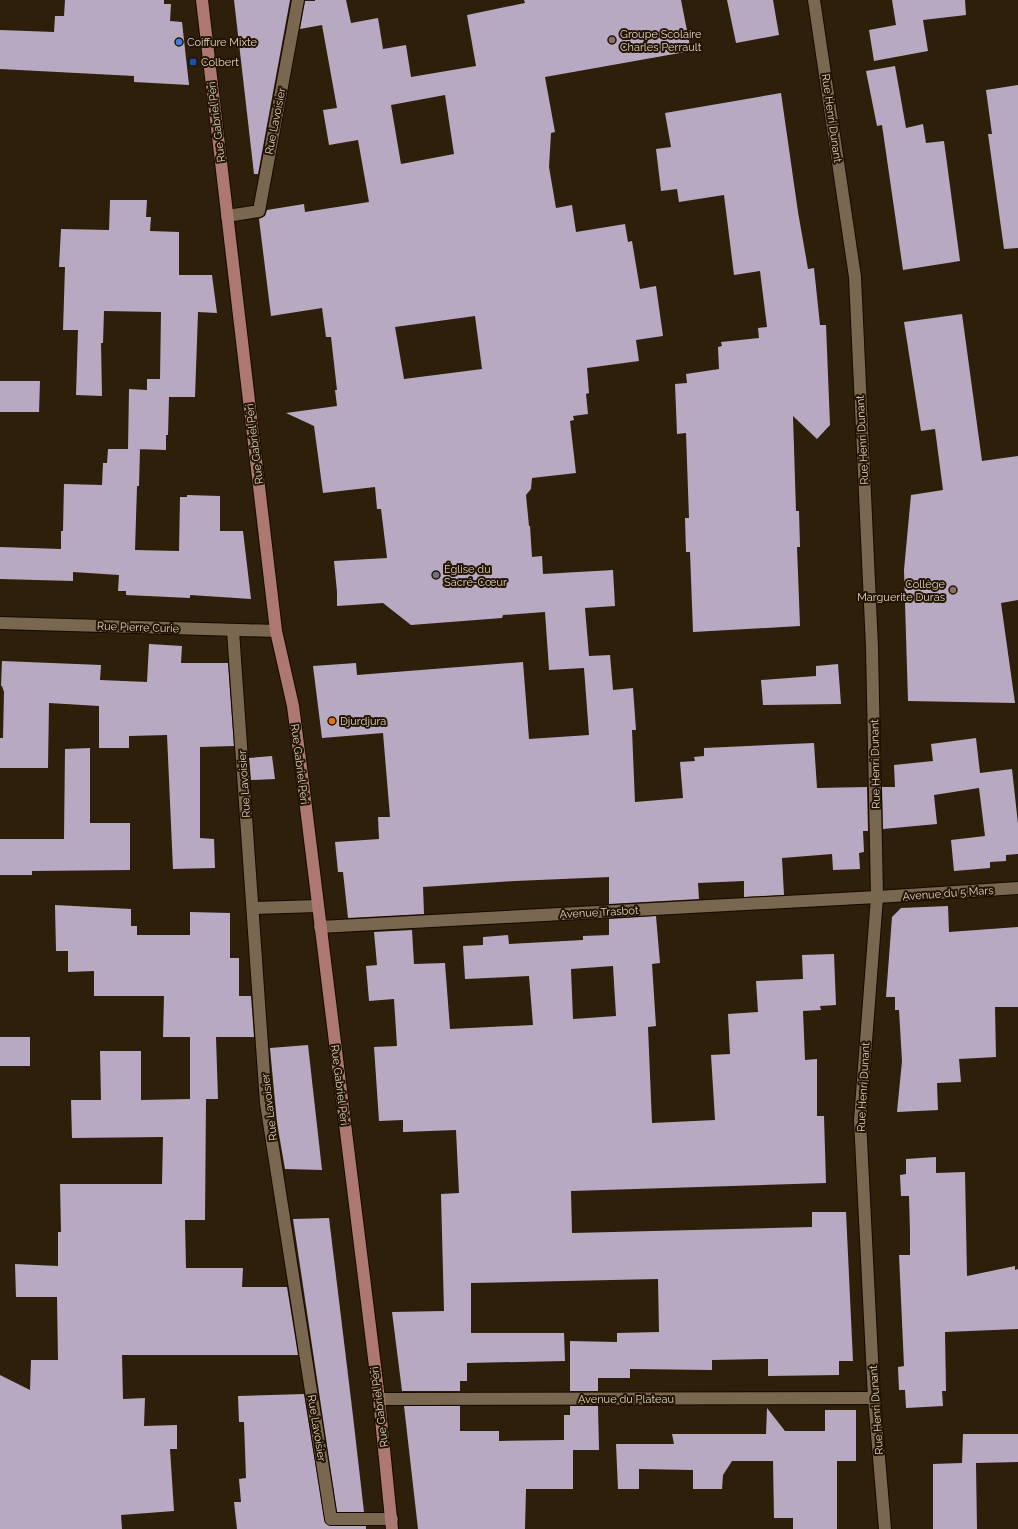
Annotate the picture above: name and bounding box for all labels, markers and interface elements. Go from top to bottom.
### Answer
place label: Groupe Scolaire Charles Perrault [620,28,702,54]
marker: Groupe Scolaire Charles Perrault [607,35,617,45]
place label: Coiffure Mixte [187,36,258,49]
marker: Coiffure Mixte [174,37,184,47]
place label: Colbert [201,56,239,69]
marker: Colbert [188,57,198,67]
street label: Rue Henri Dunant [819,73,844,164]
street label: Rue Gabriel Péri [205,81,228,163]
street label: Rue Lavoisier [263,86,288,156]
street label: Rue Henri Dunant [854,395,871,485]
street label: Rue Gabriel Péri [243,403,266,485]
place label: Église du Sacré-Cœur [444,562,507,589]
marker: Église du Sacré-Cœur [431,570,441,580]
place label: Collège Marguerite Duras [857,578,946,604]
marker: Collège Marguerite Duras [948,585,958,595]
street label: Rue Pierre Curie [97,620,180,635]
place label: Djurdjura [340,715,386,728]
marker: Djurdjura [327,716,337,726]
street label: Rue Henri Dunant [868,719,883,809]
street label: Rue Gabriel Péri [288,723,311,805]
street label: Rue Lavoisier [236,750,253,818]
street label: Avenue du 5 Mars [902,884,994,903]
street label: Avenue Trasbot [559,904,639,921]
street label: Rue Henri Dunant [855,1042,872,1132]
street label: Rue Gabriel Péri [328,1044,351,1126]
street label: Rue Lavoisier [259,1072,280,1141]
street label: Rue Henri Dunant [867,1364,886,1455]
street label: Rue Gabriel Péri [368,1366,391,1448]
street label: Avenue du Plateau [578,1393,674,1406]
street label: Rue Lavoisier [305,1394,328,1463]

